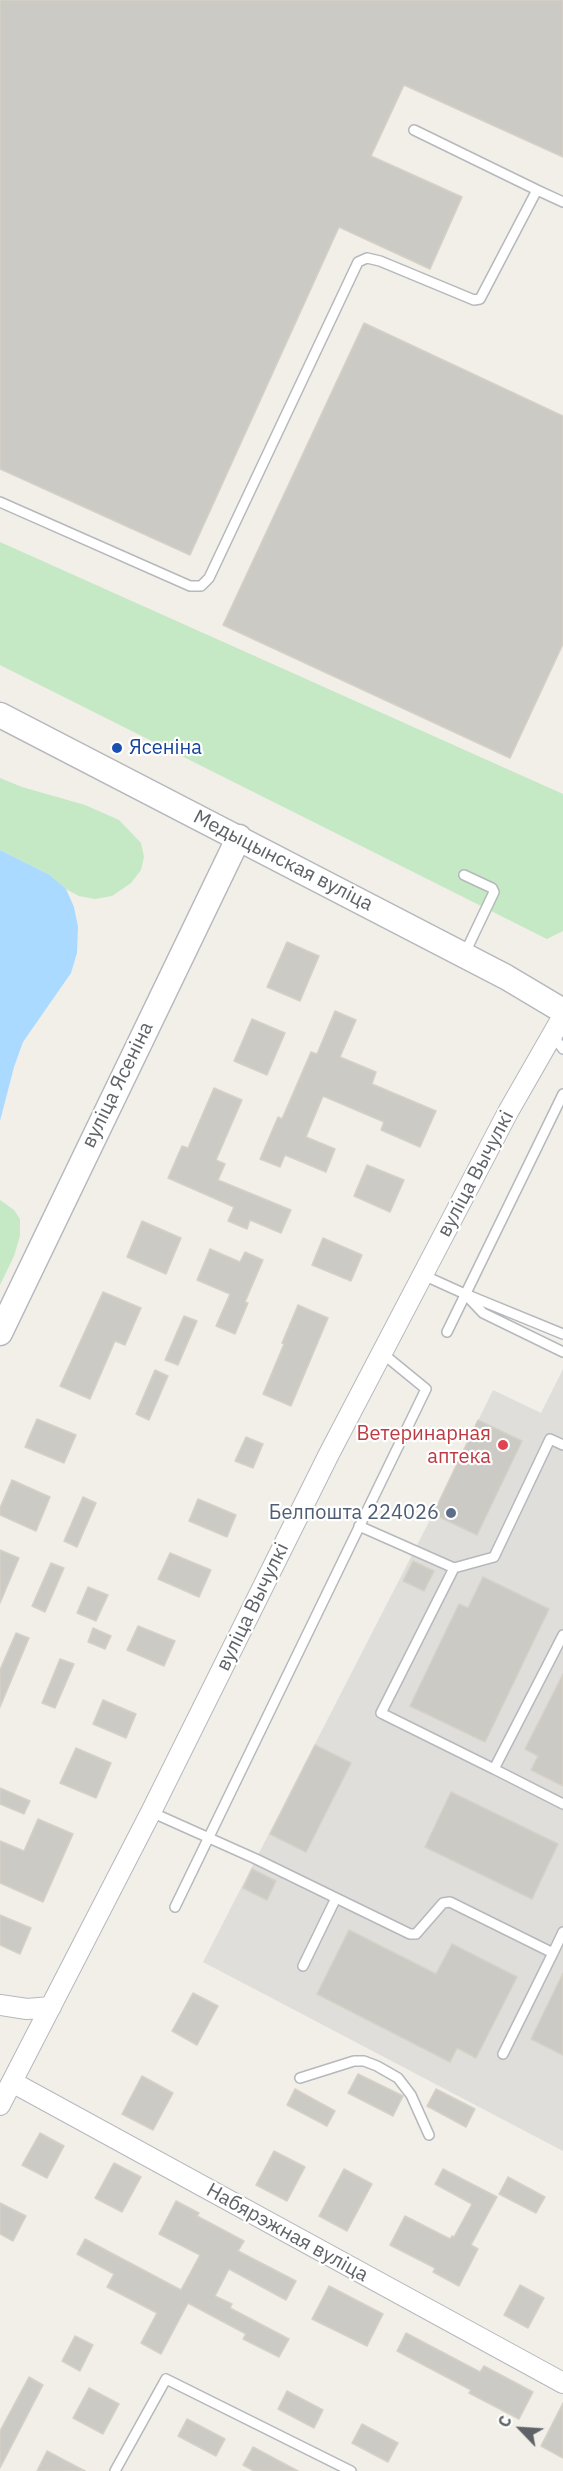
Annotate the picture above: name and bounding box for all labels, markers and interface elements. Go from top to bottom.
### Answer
place label: Ясеніна [129,736,202,760]
marker: Ясеніна [110,741,124,755]
street label: Медыцынская вуліца [189,805,377,917]
street label: вуліца Ясеніна [77,1018,159,1152]
street label: вуліца Вычулкі [433,1107,519,1241]
place label: Ветеринарная аптека [357,1422,491,1469]
marker: Ветеринарная аптека [496,1438,510,1452]
place label: Белпошта 224026 [269,1501,439,1525]
marker: Белпошта 224026 [444,1506,458,1520]
street label: вуліца Вычулкі [212,1539,294,1675]
street label: Набярэжная вуліца [202,2179,372,2287]
north arrow [491,2399,551,2459]
text: С [493,2412,516,2430]

